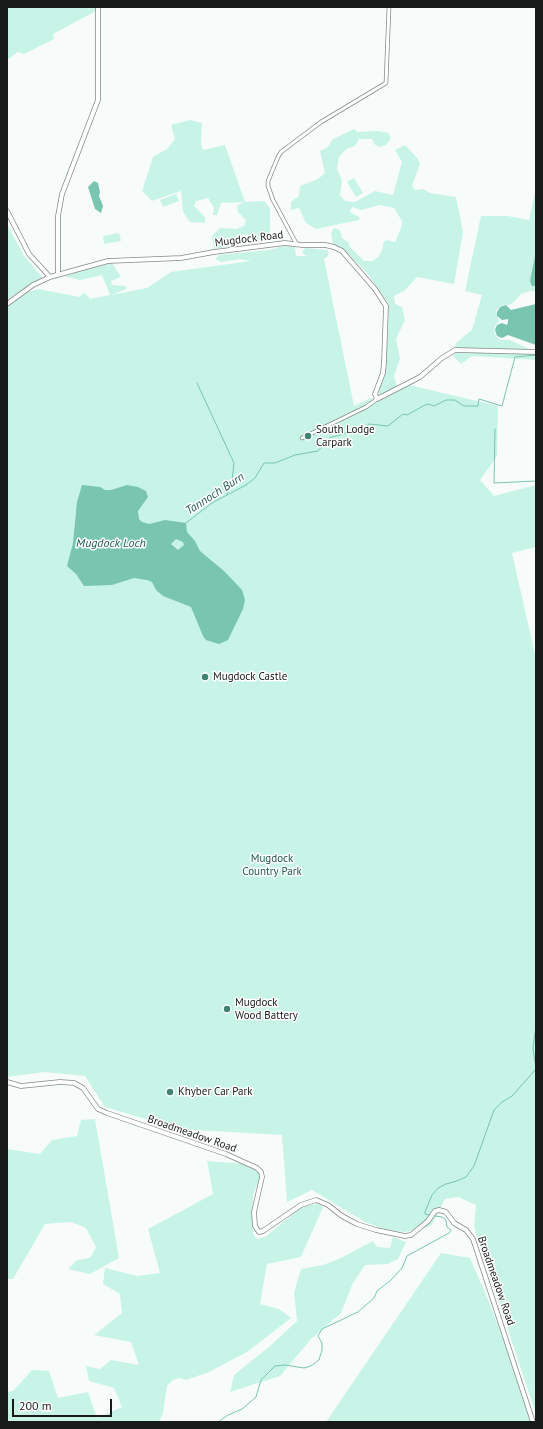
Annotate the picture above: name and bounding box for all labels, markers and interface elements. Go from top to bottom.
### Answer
street label: Mugdock Road [214,228,284,250]
place label: South Lodge Carpark [316,423,375,449]
marker: South Lodge Carpark [303,431,313,441]
water label: Tannoch Burn [183,470,247,518]
water label: Mugdock Loch [76,537,146,551]
place label: Mugdock Castle [213,670,287,684]
marker: Mugdock Castle [200,672,210,682]
park label: Mugdock Country Park [242,852,302,878]
place label: Mugdock Wood Battery [235,996,298,1022]
marker: Mugdock Wood Battery [222,1004,232,1014]
place label: Khyber Car Park [178,1085,253,1099]
marker: Khyber Car Park [165,1087,175,1097]
street label: Broadmeadow Road [146,1113,238,1155]
street label: Broadmeadow Road [475,1235,517,1327]
scale bar [14,1391,114,1417]
text: 200 m [19,1398,52,1413]

